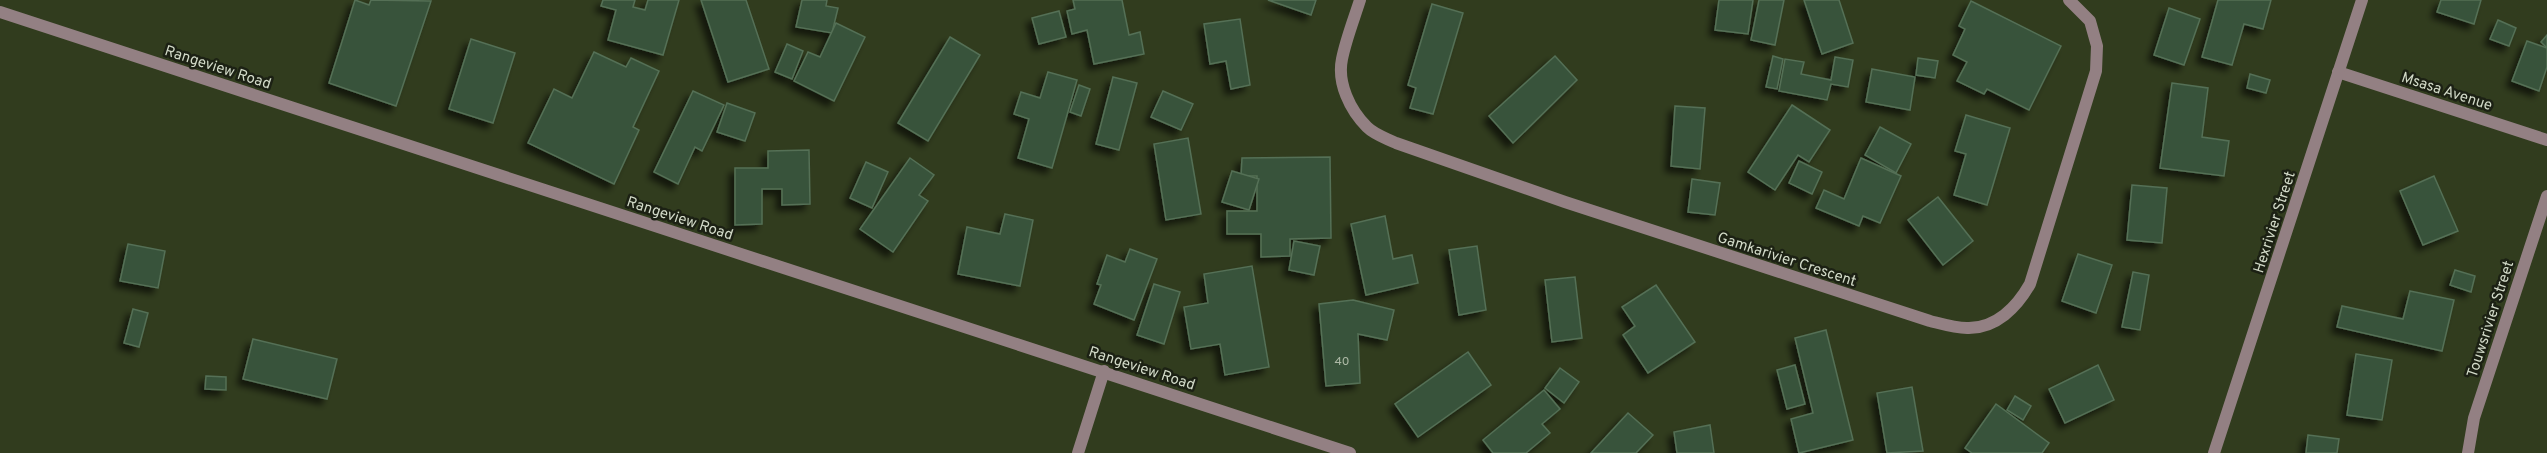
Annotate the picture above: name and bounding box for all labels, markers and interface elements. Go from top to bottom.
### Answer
street label: Rangeview Road [162,42,273,95]
street label: Msasa Avenue [2399,69,2494,116]
street label: Hexrivier Street [2250,169,2301,276]
street label: Rangeview Road [624,193,735,246]
street label: Gamkarivier Crescent [1715,229,1858,292]
street label: Touwsrivier Street [2464,259,2519,380]
street label: Rangeview Road [1086,343,1197,396]
house number: 40 [1334,354,1350,370]

